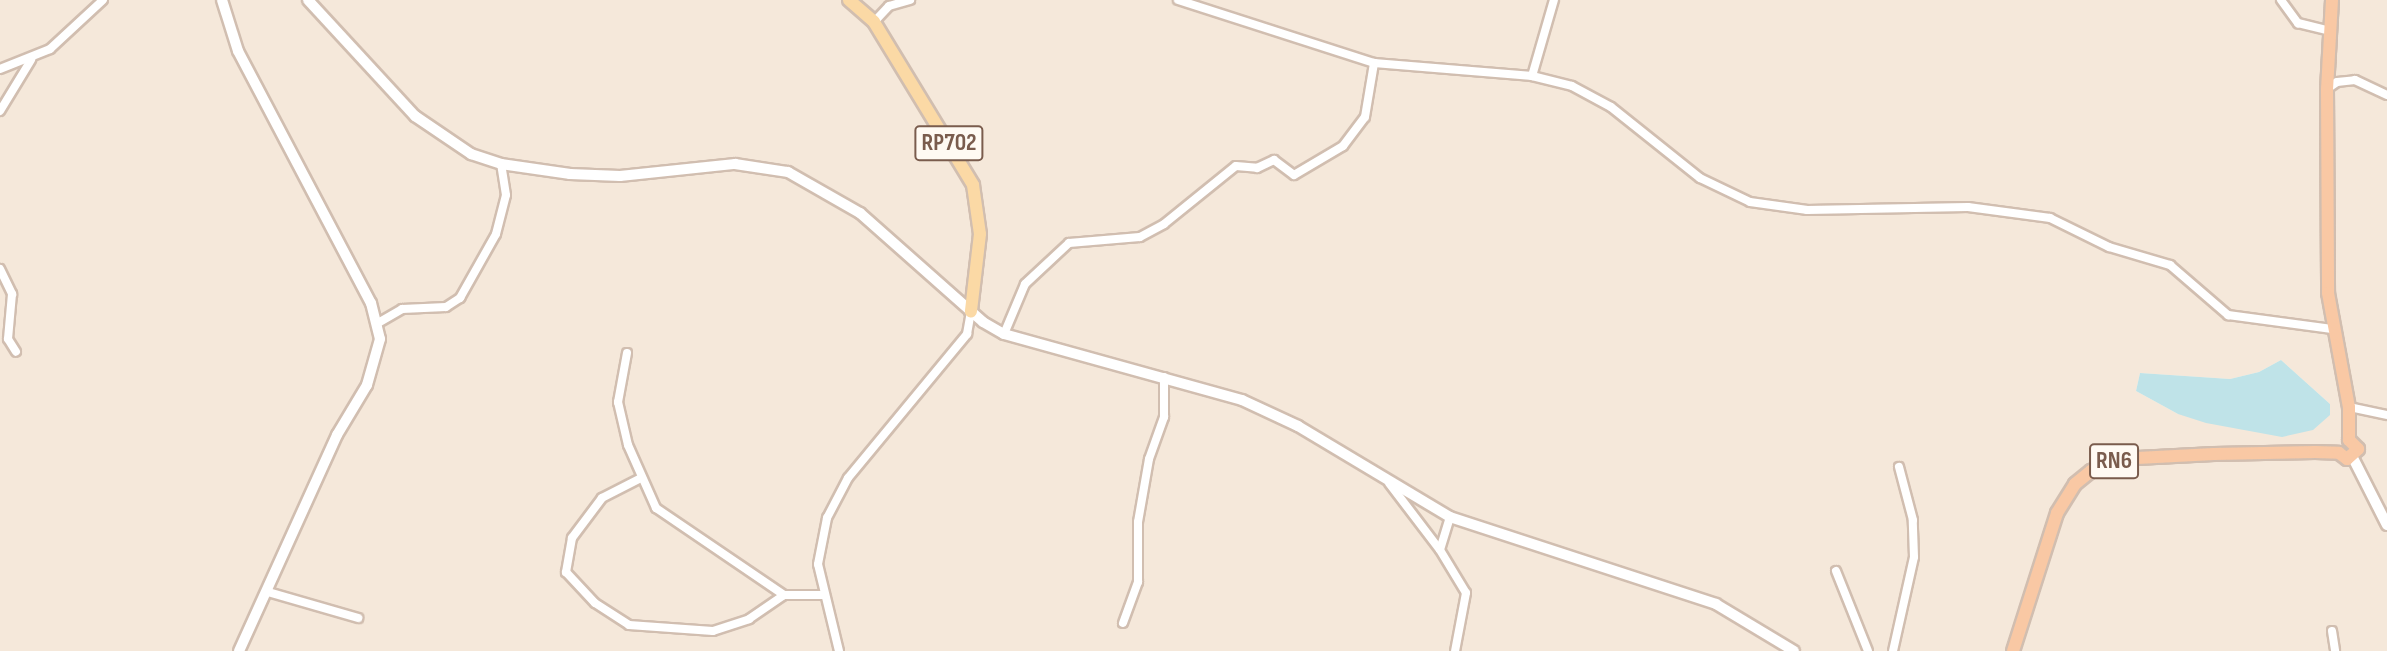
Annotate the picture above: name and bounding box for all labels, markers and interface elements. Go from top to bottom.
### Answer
road number: RP702 [914,122,984,163]
road number: RN6 [2088,440,2140,482]

